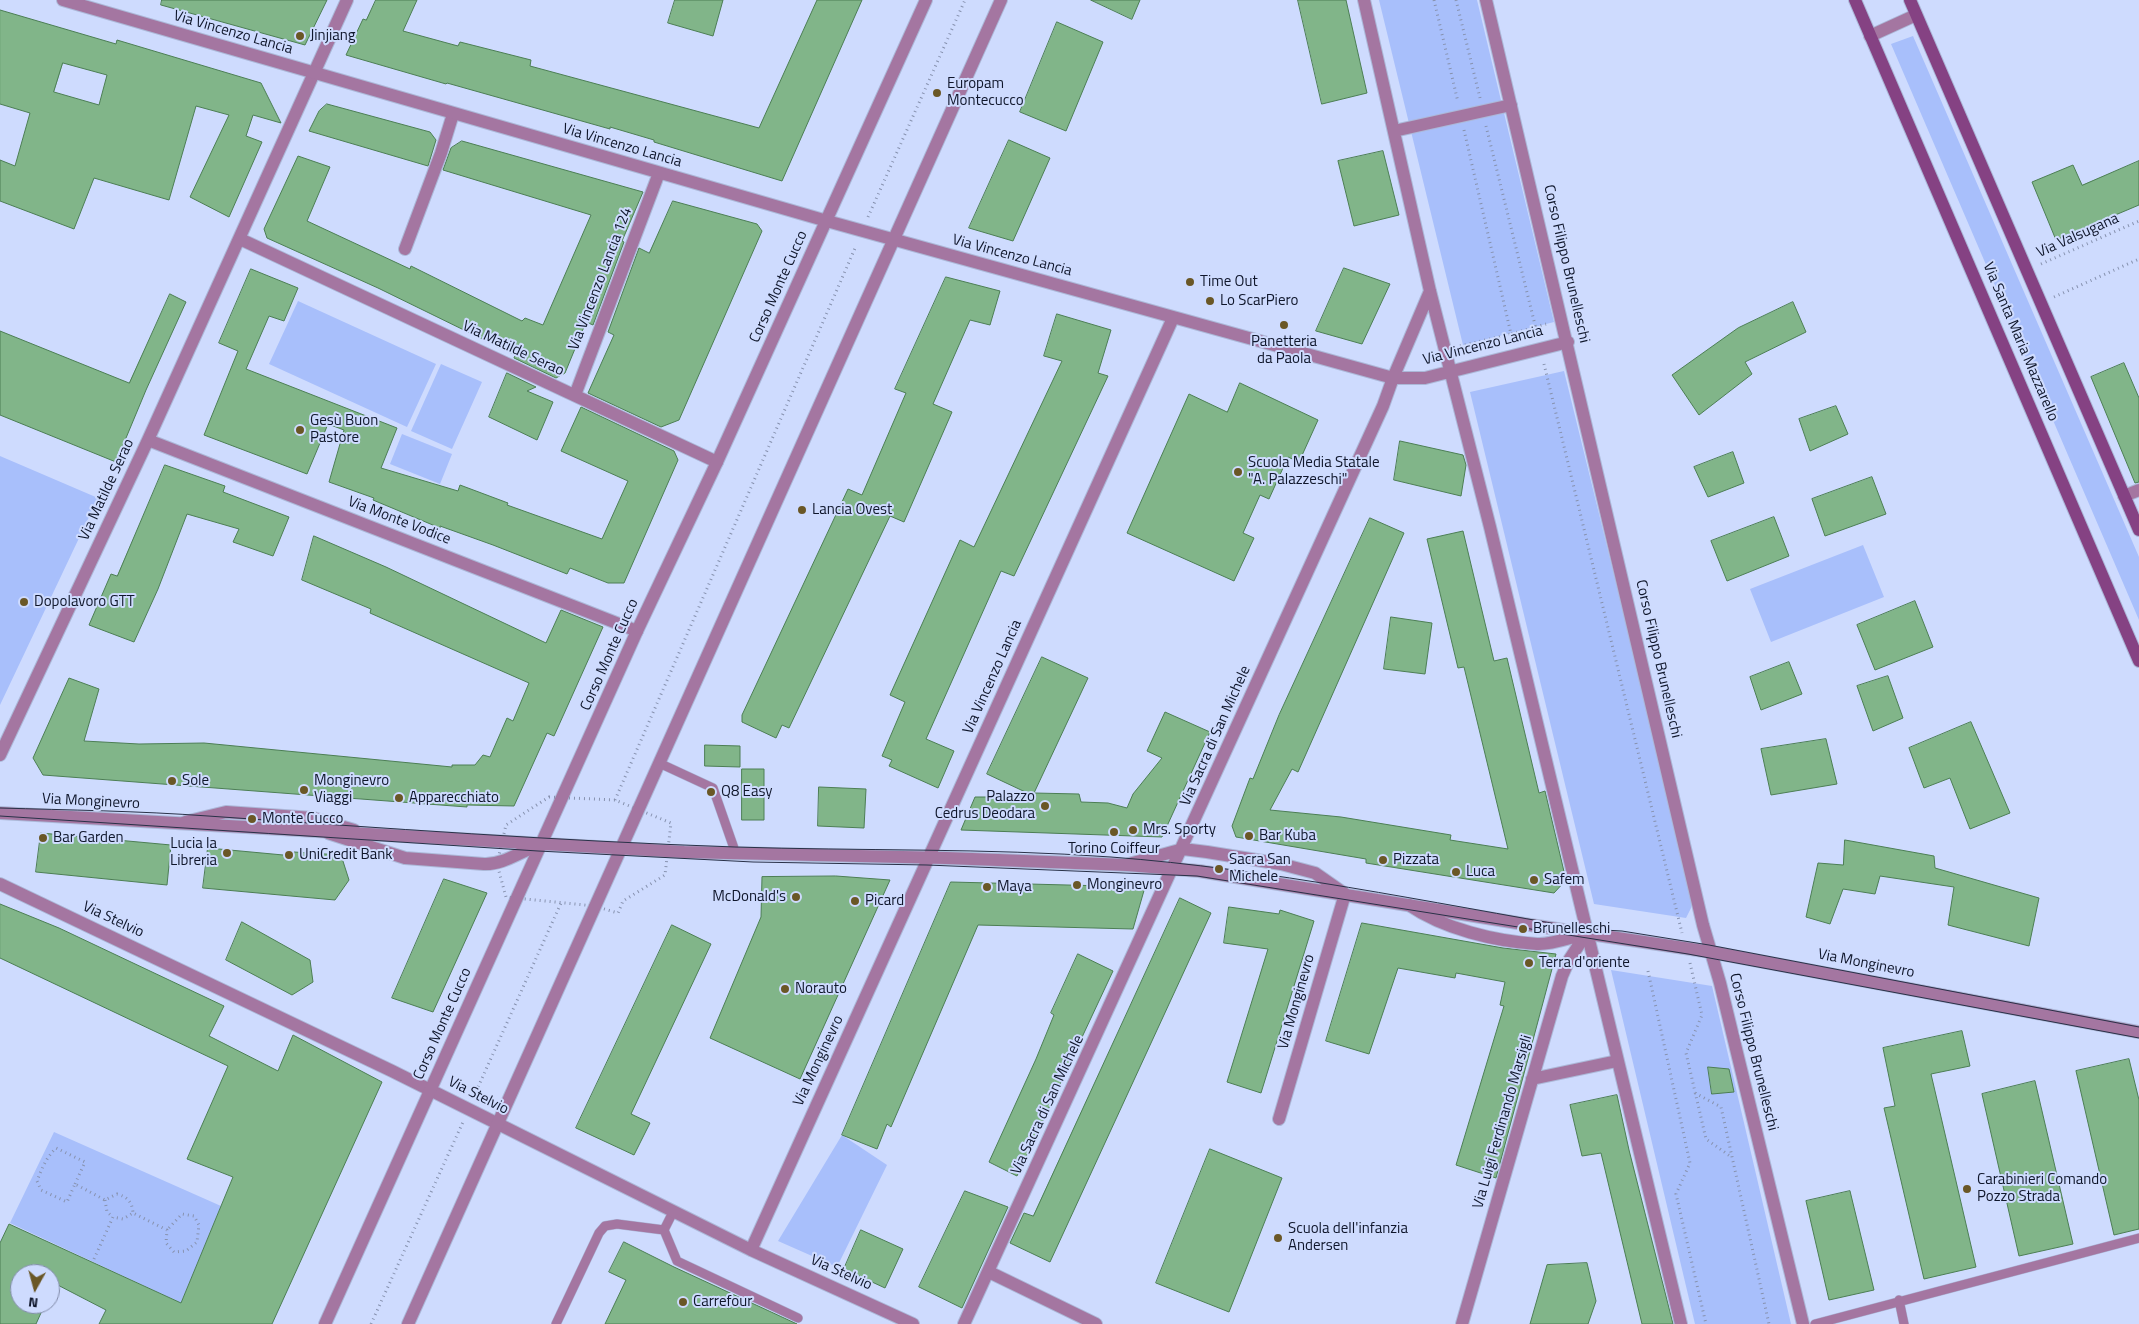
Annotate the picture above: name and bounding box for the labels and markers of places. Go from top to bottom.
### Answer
place label: Jinjiang [310,27,356,45]
marker: Jinjiang [294,30,306,42]
place label: Europam Montecucco [947,75,1024,110]
marker: Europam Montecucco [931,87,943,99]
place label: Time Out [1200,273,1258,291]
marker: Time Out [1184,276,1196,288]
place label: Lo ScarPiero [1220,292,1298,310]
marker: Lo ScarPiero [1204,295,1216,307]
marker: Panetteria da Paola [1278,319,1290,331]
place label: Panetteria da Paola [1251,333,1317,368]
place label: Gesù Buon Pastore [310,412,378,447]
marker: Gesù Buon Pastore [294,424,306,436]
place label: Scuola Media Statale "A. Palazzeschi" [1248,454,1380,489]
marker: Scuola Media Statale "A. Palazzeschi" [1232,466,1244,478]
place label: Lancia Ovest [812,501,892,519]
marker: Lancia Ovest [796,504,808,516]
place label: Dopolavoro GTT [34,593,135,611]
marker: Dopolavoro GTT [18,596,30,608]
place label: Sole [182,772,209,790]
place label: Monginevro Viaggi [314,772,389,807]
marker: Sole [166,775,178,787]
place label: Q8 Easy [721,783,773,801]
marker: Monginevro Viaggi [298,784,310,796]
marker: Q8 Easy [705,786,717,798]
place label: Palazzo Cedrus Deodara [935,788,1035,823]
place label: Apparecchiato [409,789,499,807]
marker: Apparecchiato [393,792,405,804]
marker: Palazzo Cedrus Deodara [1039,800,1051,812]
place label: Monte Cucco [262,810,343,828]
marker: Monte Cucco [246,813,258,825]
place label: Mrs. Sporty [1143,821,1216,839]
marker: Mrs. Sporty [1127,824,1139,836]
marker: Torino Coiffeur [1108,826,1120,838]
place label: Bar Kuba [1259,827,1316,845]
place label: Bar Garden [53,829,124,847]
marker: Bar Kuba [1243,830,1255,842]
marker: Bar Garden [37,832,49,844]
place label: Lucia la Libreria [170,835,217,870]
place label: Torino Coiffeur [1068,840,1160,858]
place label: UniCredit Bank [299,846,392,864]
marker: Lucia la Libreria [221,847,233,859]
marker: UniCredit Bank [283,849,295,861]
place label: Sacra San Michele [1229,851,1291,886]
place label: Pizzata [1393,851,1439,869]
marker: Pizzata [1377,854,1389,866]
marker: Sacra San Michele [1213,863,1225,875]
place label: Luca [1466,863,1495,881]
marker: Luca [1450,866,1462,878]
place label: Safem [1544,871,1585,889]
marker: Safem [1528,874,1540,886]
place label: Monginevro [1087,876,1162,894]
place label: Maya [997,878,1032,896]
marker: Monginevro [1071,879,1083,891]
marker: Maya [981,881,993,893]
place label: McDonald's [712,888,786,906]
marker: McDonald's [790,891,802,903]
place label: Picard [865,892,904,910]
marker: Picard [849,895,861,907]
place label: Brunelleschi [1533,920,1610,938]
marker: Brunelleschi [1517,923,1529,935]
place label: Terra d'oriente [1539,954,1630,972]
marker: Terra d'oriente [1523,957,1535,969]
place label: Norauto [795,980,847,998]
marker: Norauto [779,983,791,995]
place label: Carabinieri Comando Pozzo Strada [1977,1171,2107,1206]
marker: Carabinieri Comando Pozzo Strada [1961,1183,1973,1195]
place label: Scuola dell'infanzia Andersen [1288,1220,1408,1255]
marker: Scuola dell'infanzia Andersen [1272,1232,1284,1244]
place label: Carrefour [693,1293,752,1311]
marker: Carrefour [677,1296,689,1308]

